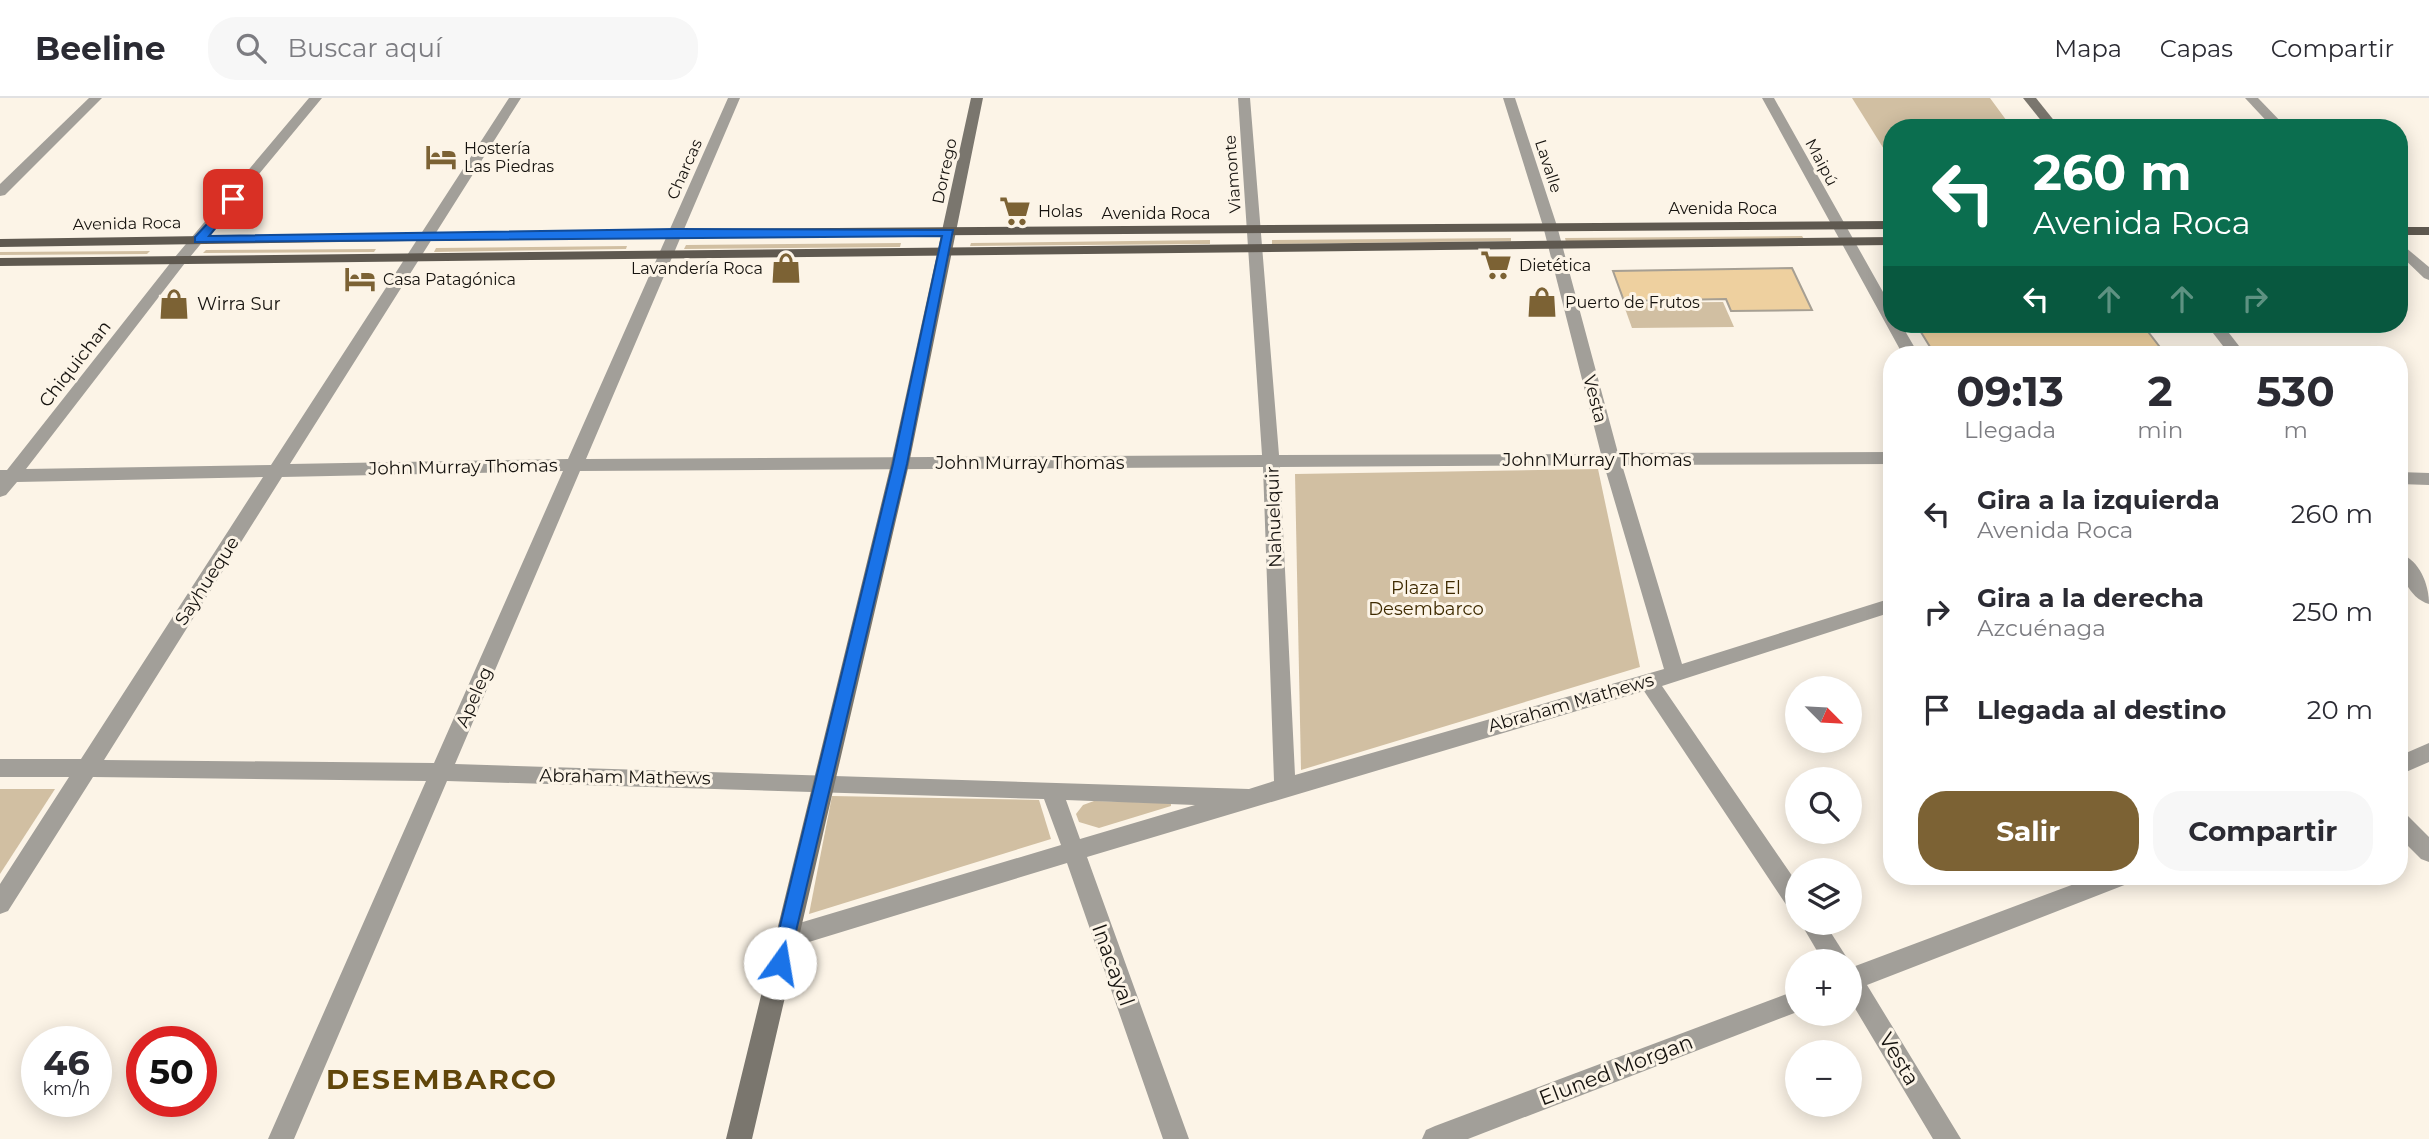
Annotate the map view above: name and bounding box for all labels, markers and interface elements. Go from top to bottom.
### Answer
search box [208,17,698,80]
text: Beeline [35,28,166,68]
icon: search [232,29,270,67]
text: Buscar aquí [288,32,442,64]
text: Mapa [2054,34,2122,63]
text: Capas [2160,34,2233,63]
text: Compartir [2271,34,2394,63]
street label: Viamonte [1220,134,1245,214]
street label: Maipú [1801,135,1842,189]
street label: Charcas [663,136,706,202]
street label: Dorrego [928,137,961,206]
street label: Lavalle [1531,137,1566,195]
place label: Hostería Las Piedras [464,139,554,176]
hotel icon: Hostería Las Piedras [424,140,458,174]
text: 260 m [2033,143,2192,202]
icon: left [1918,147,2009,238]
pin [203,169,263,229]
icon: arrive [214,180,252,218]
supermarket icon: Holas [998,194,1032,228]
street label: Avenida Roca [1669,199,1777,218]
place label: Holas [1038,202,1083,221]
text: Avenida Roca [2033,203,2251,242]
street label: Avenida Roca [1102,204,1210,223]
street label: Avenida Roca [72,213,182,234]
supermarket icon: Dietética [1479,248,1513,282]
shop icon: Lavandería Roca [769,251,803,285]
place label: Dietética [1519,256,1591,275]
place label: Lavandería Roca [631,259,763,278]
hotel icon: Casa Patagónica [343,262,377,296]
place label: Casa Patagónica [383,270,516,289]
icon: left [2017,280,2055,318]
icon: ahead [2090,280,2128,318]
icon: ahead [2163,280,2201,318]
icon: right [2236,280,2274,318]
shop icon: Puerto de Frutos [1525,285,1559,319]
shop icon: Wirra Sur [157,287,191,321]
place label: Wirra Sur [197,293,281,315]
place label: Puerto de Frutos [1565,293,1700,312]
street label: Chiquichan [34,316,116,412]
text: 09:13 [1956,365,2064,417]
text: 2 [2148,365,2173,417]
text: 530 [2257,365,2335,417]
street label: Vesta [1578,373,1612,425]
text: Llegada [1964,416,2056,444]
text: min [2137,416,2183,444]
text: m [2283,416,2308,444]
street label: John Murray Thomas [1501,449,1692,471]
street label: John Murray Thomas [934,452,1125,474]
street label: John Murray Thomas [367,454,558,480]
street label: Nahuelquir [1261,466,1287,568]
text: Gira a la izquierda [1977,484,2220,516]
icon: left [1918,495,1956,533]
text: 260 m [2291,498,2373,530]
text: Avenida Roca [1977,516,2133,544]
street label: Sayhueque [170,532,244,630]
park label: Plaza El Desembarco [1368,577,1484,620]
text: Gira a la derecha [1977,582,2204,614]
icon: right [1918,593,1956,631]
text: 250 m [2292,596,2373,628]
text: Azcuénaga [1977,614,2106,642]
street label: Apeleg [451,663,497,731]
street label: Abraham Mathews [1486,669,1657,737]
north arrow [1785,676,1862,752]
map controls [1785,676,1862,1117]
icon: arrive [1918,691,1956,729]
text: Llegada al destino [1977,694,2226,726]
text: 20 m [2307,694,2373,726]
street label: Abraham Mathews [539,765,711,789]
button: search [1785,767,1862,844]
button: Salir [1918,791,2139,871]
button: Compartir [2153,791,2373,871]
button: layers [1785,858,1862,935]
street label: Inacayal [1087,920,1140,1009]
position arrow [743,926,817,1000]
button: + [1785,949,1862,1026]
speed limit sign: 50 [126,1026,217,1117]
street label: Vesta [1874,1028,1925,1090]
street label: Eluned Morgan [1535,1029,1696,1110]
button: − [1785,1040,1862,1117]
text: 46 [43,1041,90,1084]
district label: DESEMBARCO [326,1062,558,1096]
text: km/h [42,1078,91,1100]

